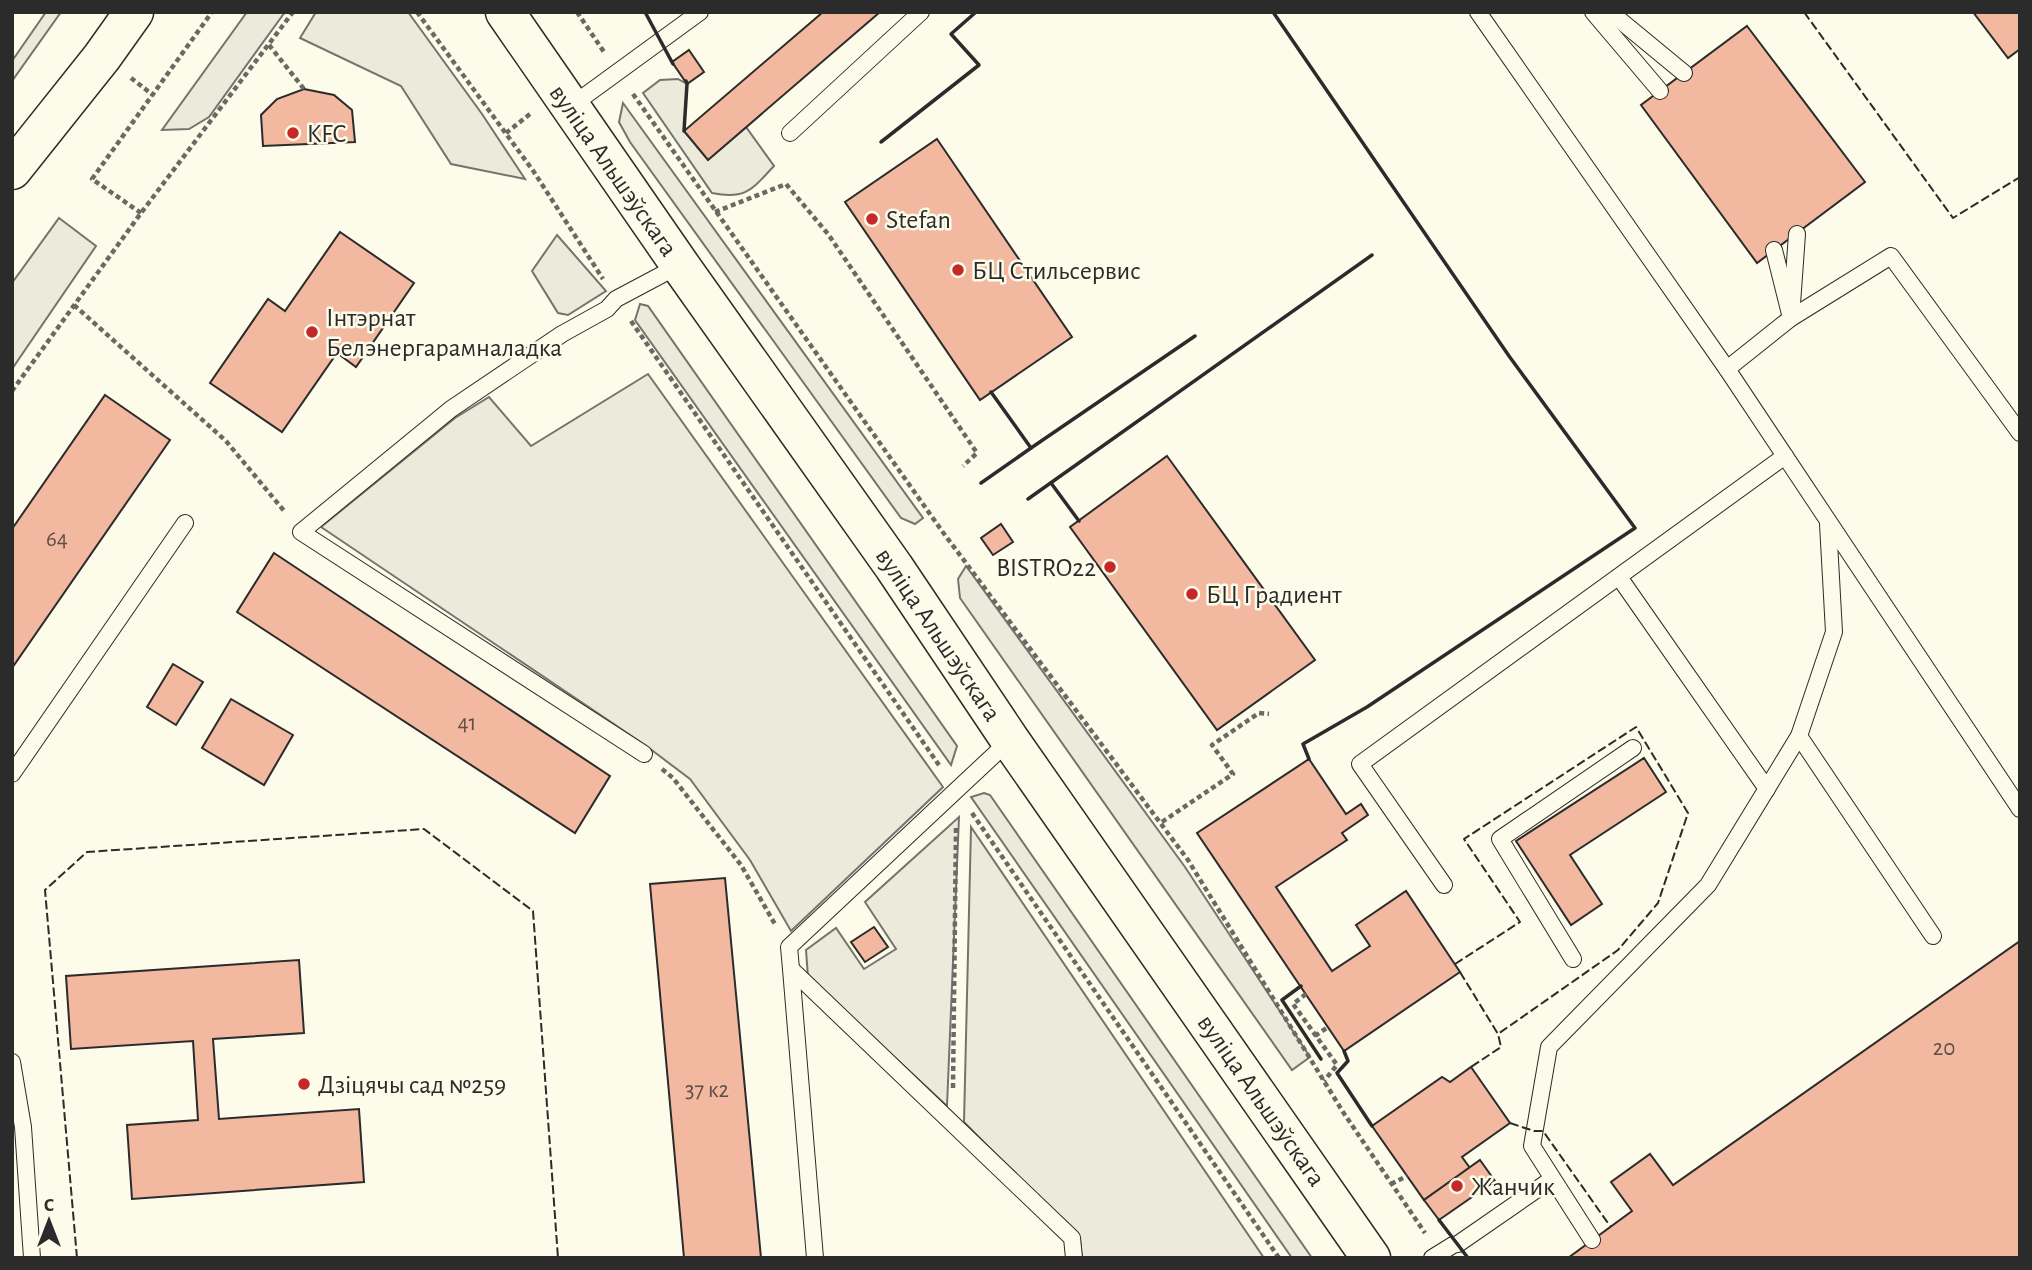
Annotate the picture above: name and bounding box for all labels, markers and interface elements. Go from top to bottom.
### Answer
street label: вуліца Альшэўскага [544,80,682,261]
place label: KFC [307,121,346,147]
marker: KFC [285,125,301,141]
place label: Stefan [886,207,951,233]
marker: Stefan [864,211,880,227]
place label: БЦ Стильсервис [972,258,1141,284]
marker: БЦ Стильсервис [950,262,966,278]
place label: Інтэрнат Белэнергарамналадка [326,305,562,361]
marker: Інтэрнат Белэнергарамналадка [304,324,320,340]
house number: 64 [46,528,68,551]
street label: вуліца Альшэўскага [871,543,1006,726]
place label: BISTRO22 [996,555,1096,581]
marker: BISTRO22 [1102,559,1118,575]
place label: БЦ Градиент [1206,582,1342,608]
marker: БЦ Градиент [1184,586,1200,602]
house number: 41 [458,712,476,735]
street label: вуліца Альшэўскага [1192,1010,1330,1191]
house number: 20 [1933,1037,1955,1060]
place label: Дзіцячы сад №259 [318,1072,506,1098]
marker: Дзіцячы сад №259 [296,1076,312,1092]
house number: 37 к2 [685,1079,729,1102]
place label: Жанчик [1471,1174,1555,1200]
marker: Жанчик [1449,1178,1465,1194]
north arrow [14,1186,84,1256]
text: С [44,1196,54,1215]

